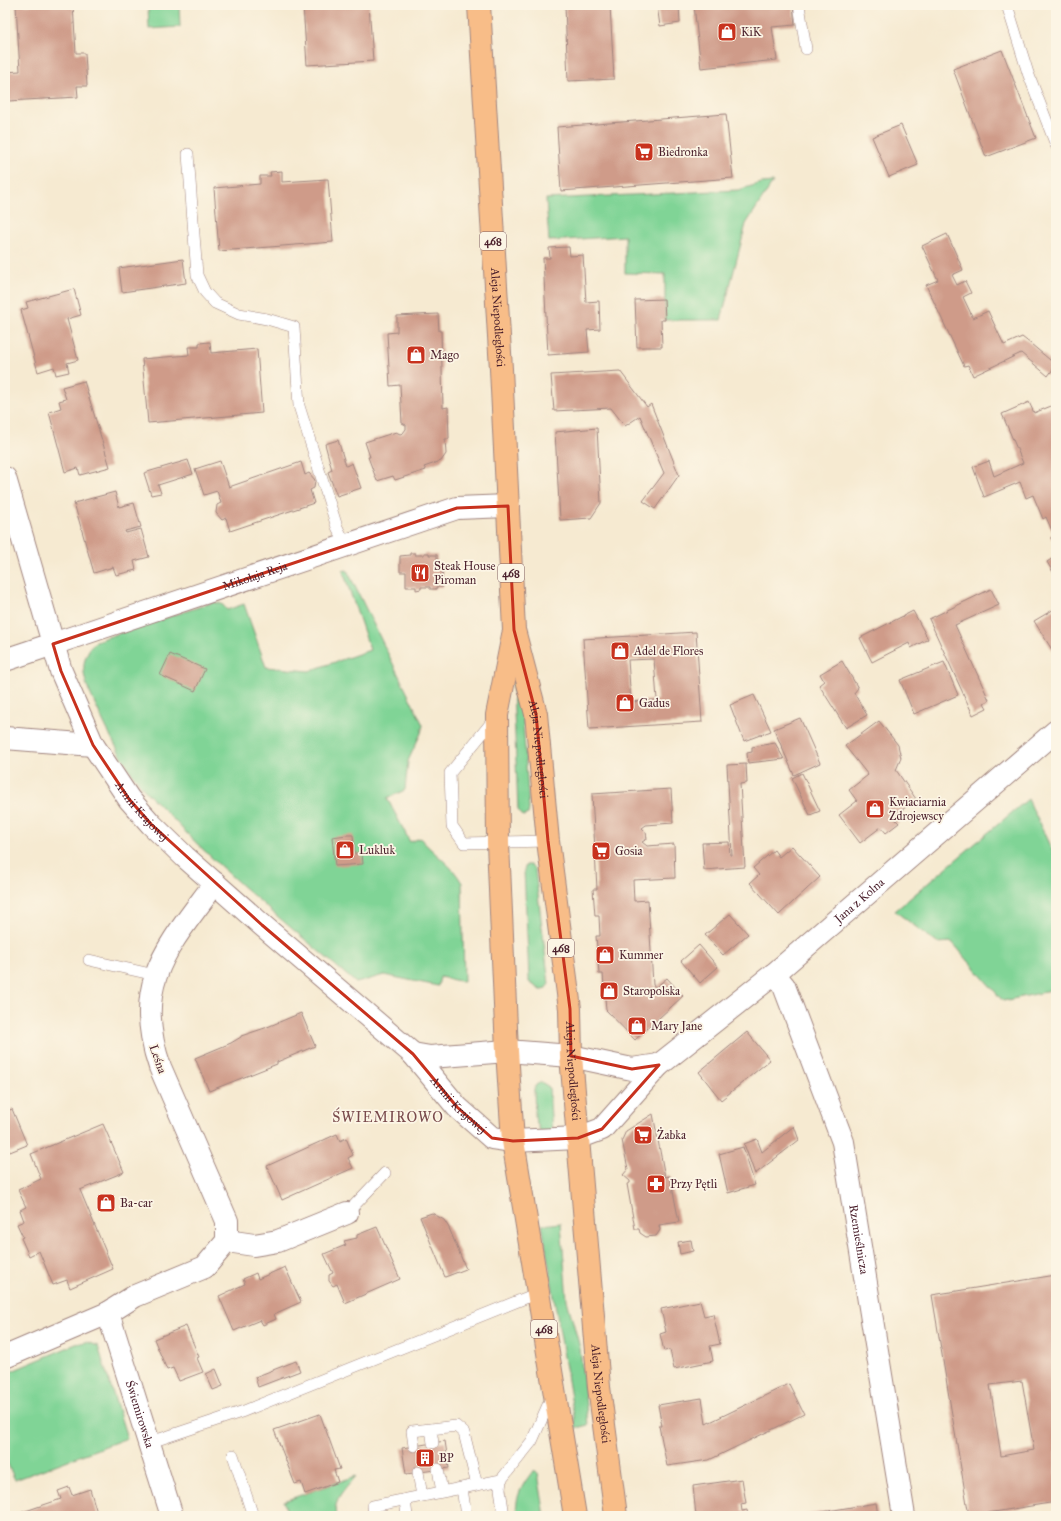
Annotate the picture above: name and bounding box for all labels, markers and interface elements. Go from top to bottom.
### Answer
shop icon: KiK [716,21,738,43]
place label: KiK [741,25,762,39]
supermarket icon: Biedronka [633,141,655,163]
place label: Biedronka [658,145,709,159]
road number: 468 [480,232,506,250]
street label: Aleja Niepodległości [488,266,508,368]
shop icon: Mago [405,344,427,366]
place label: Mago [430,348,459,363]
street label: Mikołaja Reja [221,558,290,593]
place label: Steak House Piroman [434,559,496,587]
restaurant icon: Steak House Piroman [409,562,431,584]
road number: 468 [498,564,524,582]
shop icon: Adel de Flores [609,640,631,662]
place label: Adel de Flores [633,644,703,658]
shop icon: Gadus [614,692,636,714]
place label: Gadus [639,696,670,710]
street label: Aleja Niepodległości [525,697,551,800]
street label: Armii Krajowej [112,778,171,844]
place label: Kwiaciarnia Zdrojewscy [889,795,947,823]
shop icon: Kwiaciarnia Zdrojewscy [864,798,886,820]
shop icon: Lukluk [334,839,356,861]
supermarket icon: Gosia [590,840,612,862]
place label: Lukluk [359,843,395,857]
place label: Gosia [615,844,644,858]
street label: Jana z Kolna [830,875,888,928]
road number: 468 [548,939,574,957]
shop icon: Kummer [594,944,616,966]
place label: Kummer [619,948,664,962]
shop icon: Staropolska [598,980,620,1002]
place label: Staropolska [623,984,681,998]
shop icon: Mary Jane [626,1015,648,1037]
place label: Mary Jane [651,1019,702,1034]
street label: Aleja Niepodległości [563,1020,584,1122]
street label: Leśna [147,1043,170,1076]
street label: Armii Krajowej [427,1073,489,1137]
district label: ŚWIEMIROWO [332,1107,444,1126]
supermarket icon: Żabka [632,1124,654,1146]
place label: Żabka [657,1127,687,1142]
pharmacy icon: Przy Pętli [645,1173,667,1195]
place label: Przy Pętli [670,1177,718,1191]
shop icon: Ba-car [95,1192,117,1214]
place label: Ba-car [120,1196,153,1210]
street label: Rzemieślnicza [846,1203,872,1276]
road number: 468 [531,1320,557,1338]
street label: Aleja Niepodległości [588,1343,613,1445]
street label: Świemirowska [123,1378,157,1450]
building icon: BP [414,1447,436,1469]
place label: BP [439,1451,454,1465]

